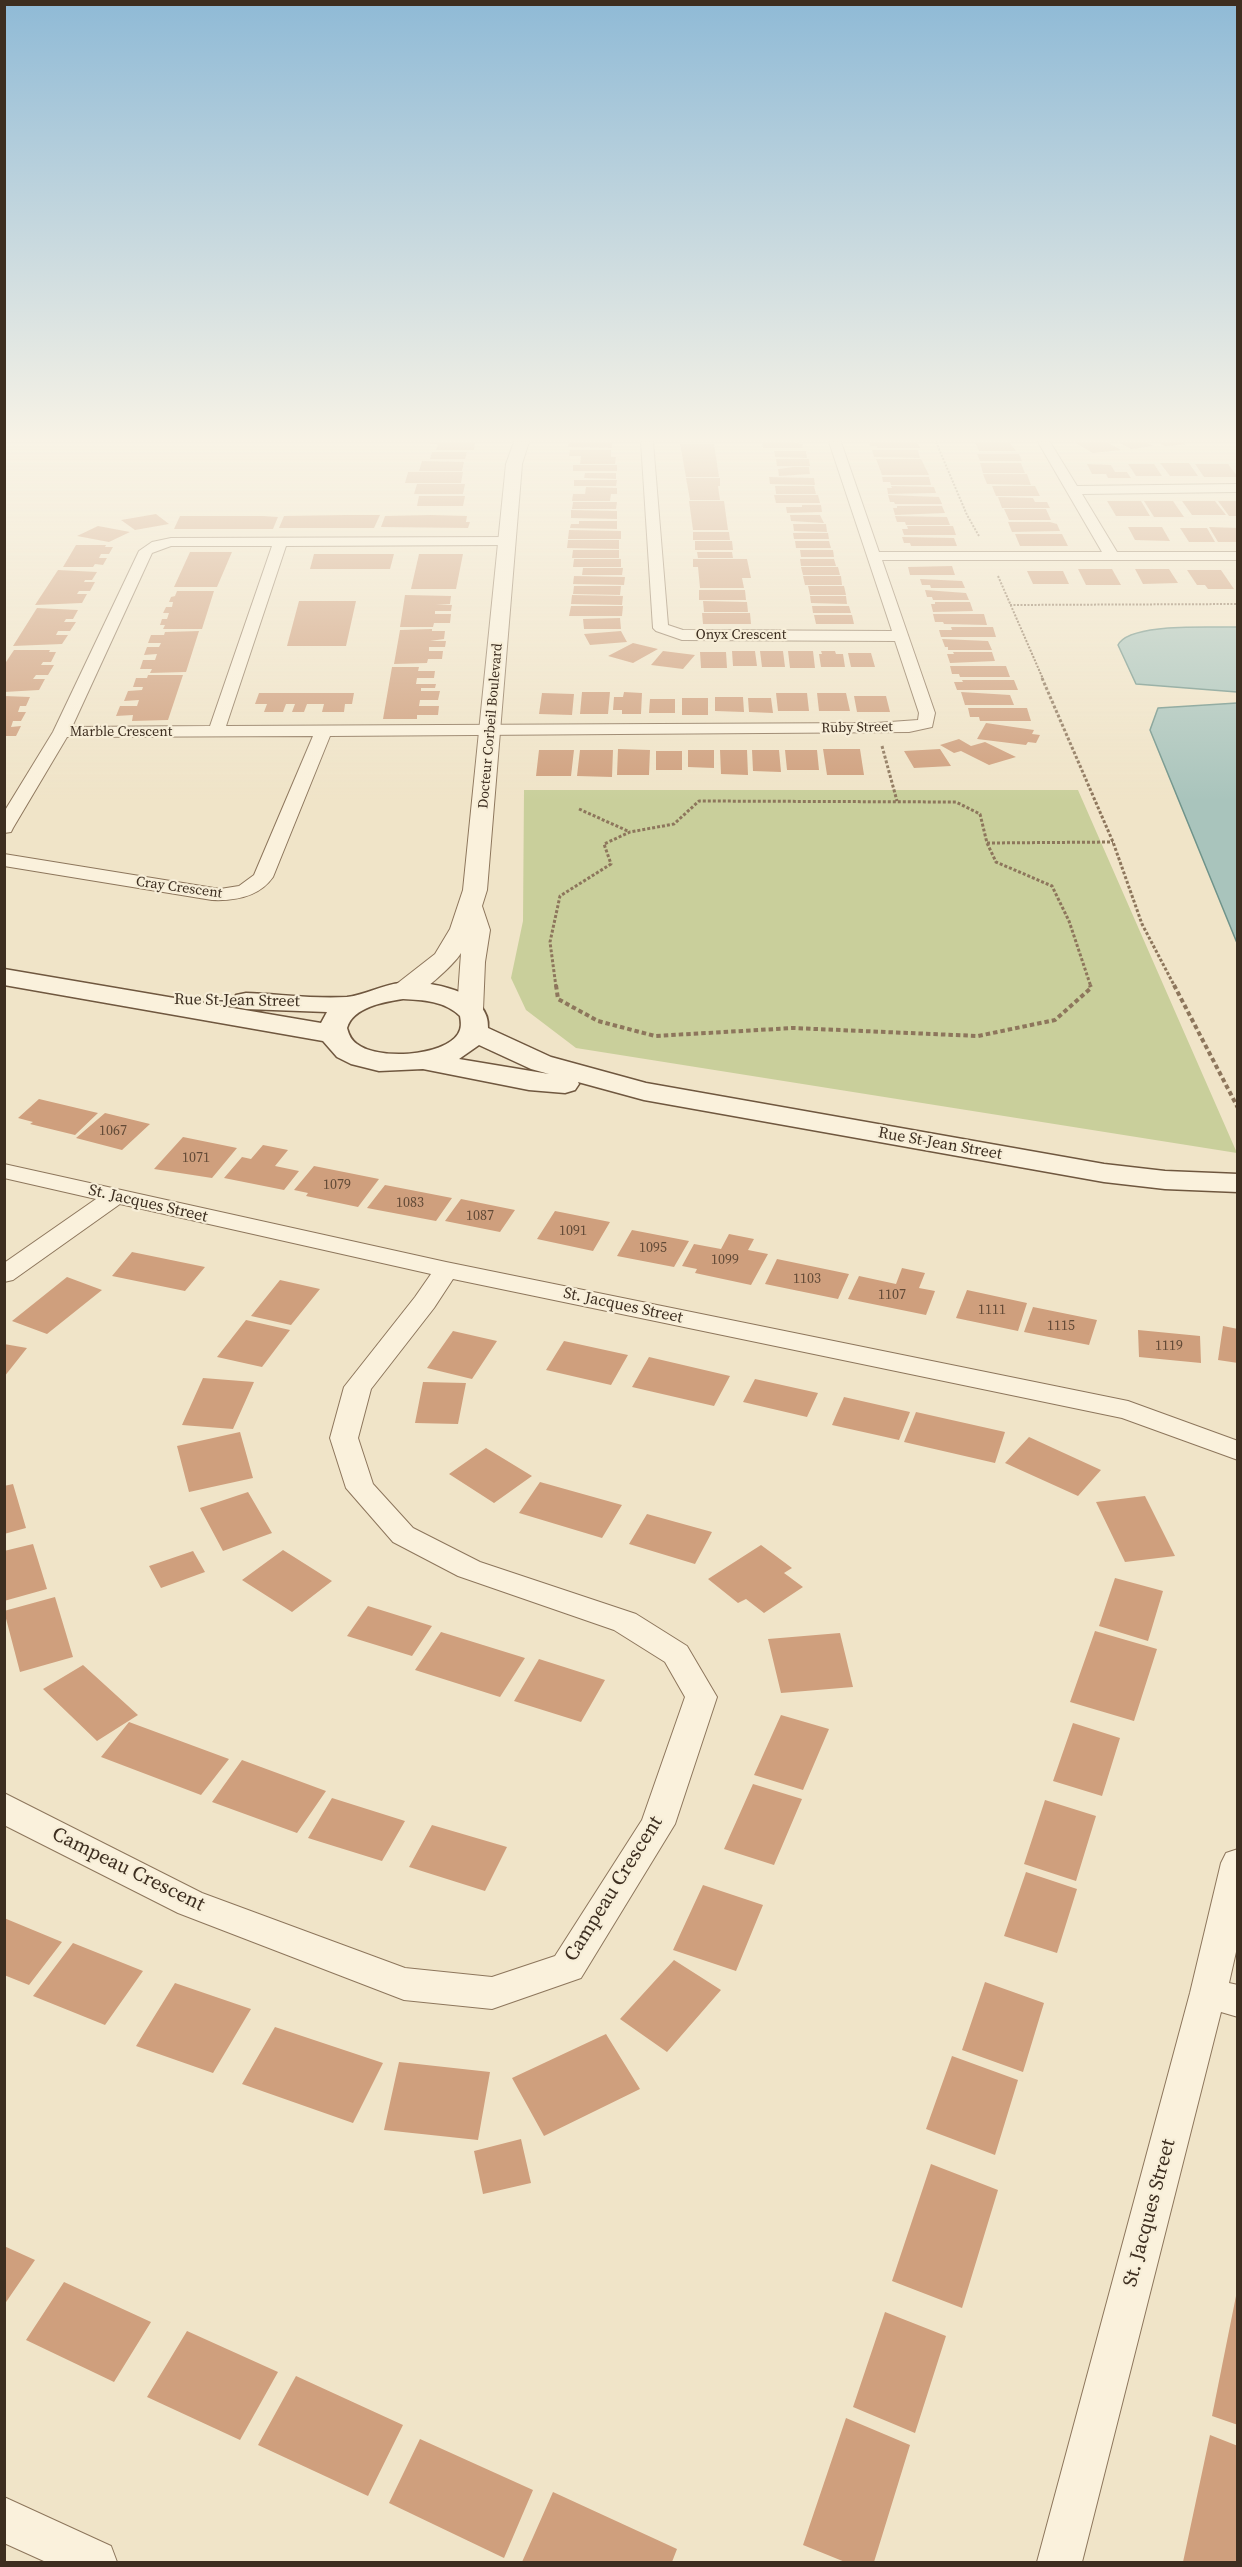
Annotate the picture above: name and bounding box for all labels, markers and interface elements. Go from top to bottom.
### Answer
street label: Onyx Crescent [696,627,786,643]
street label: Docteur Corbeil Boulevard [475,643,507,809]
street label: Ruby Street [821,719,893,737]
street label: Marble Crescent [70,724,172,740]
street label: Cray Crescent [135,874,223,902]
street label: Rue St-Jean Street [174,990,300,1012]
house number: 1067 [99,1123,127,1139]
street label: Rue St-Jean Street [876,1124,1004,1164]
house number: 1071 [182,1150,210,1166]
house number: 1079 [323,1177,351,1193]
street label: St. Jacques Street [87,1181,209,1227]
house number: 1083 [396,1195,424,1211]
house number: 1087 [466,1208,494,1224]
house number: 1091 [559,1223,587,1239]
house number: 1095 [639,1240,667,1256]
house number: 1099 [711,1252,739,1268]
house number: 1103 [793,1271,821,1287]
street label: St. Jacques Street [562,1284,684,1328]
house number: 1107 [878,1287,906,1303]
house number: 1111 [978,1302,1006,1318]
house number: 1115 [1047,1318,1075,1334]
house number: 1119 [1155,1338,1183,1354]
street label: Campeau Crescent [560,1812,668,1966]
street label: Campeau Crescent [48,1823,208,1917]
street label: St. Jacques Street [1119,2137,1181,2289]

